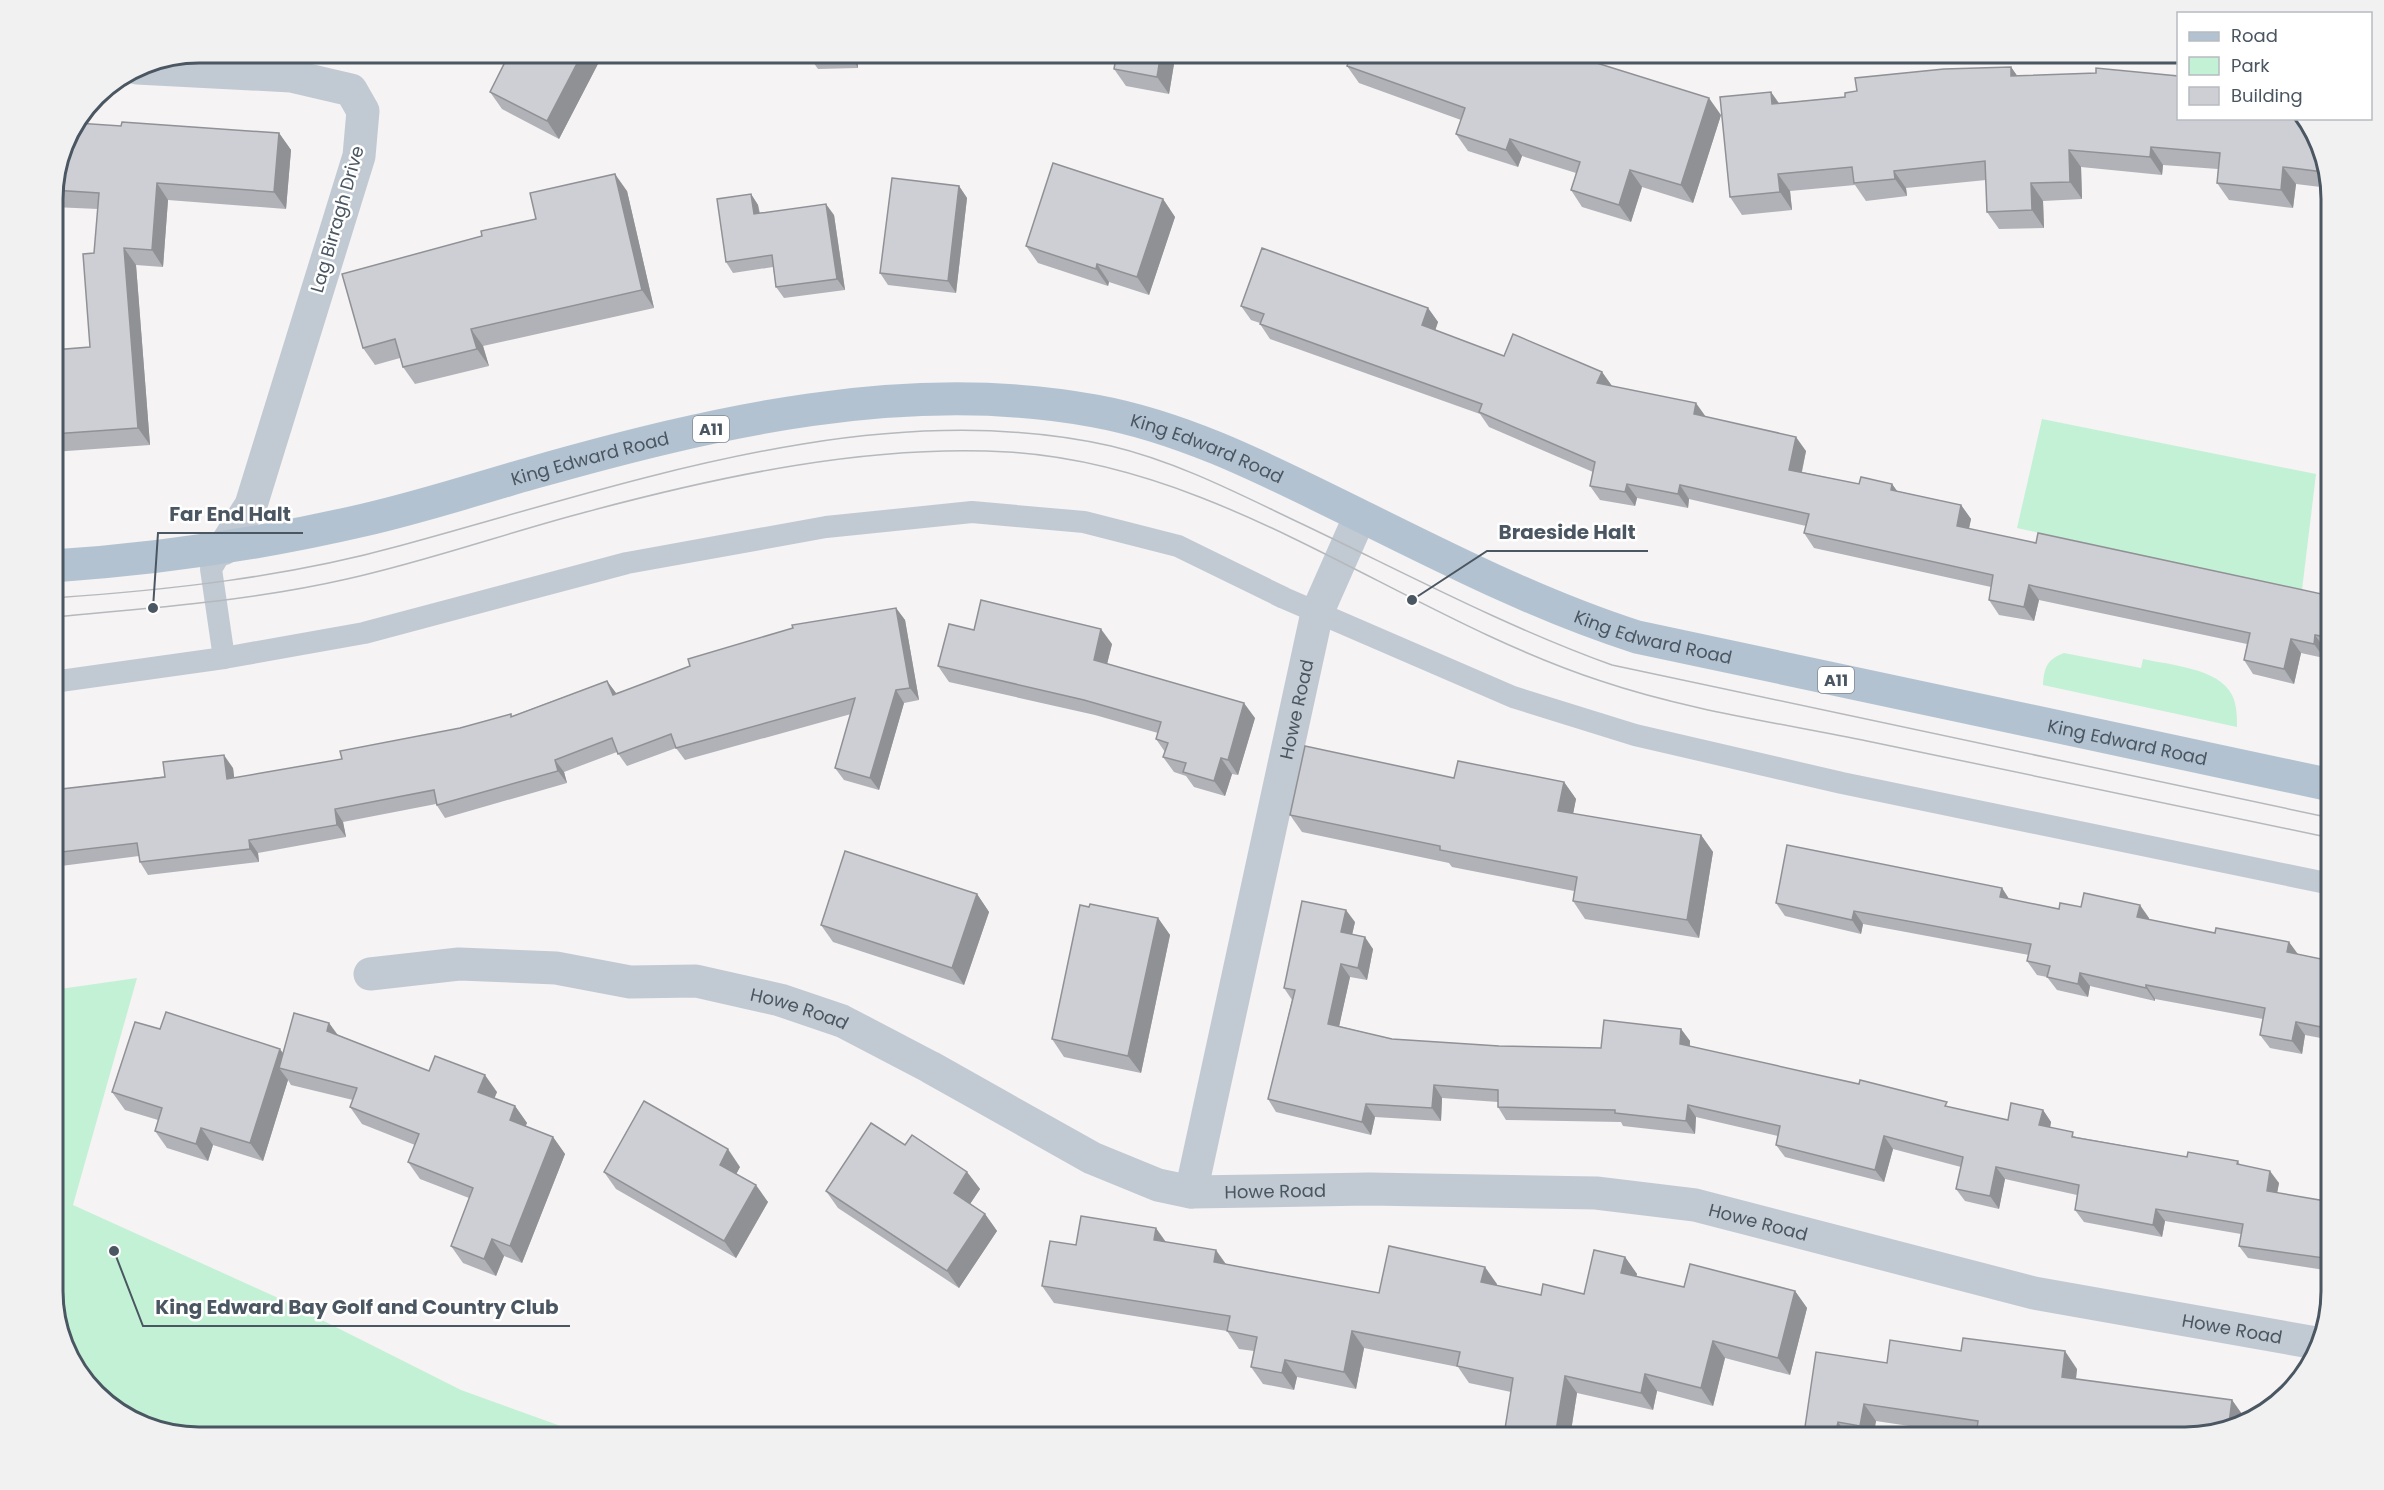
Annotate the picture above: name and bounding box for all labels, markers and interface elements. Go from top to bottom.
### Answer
legend [2177,12,2372,120]
text: Road [2231,23,2278,48]
text: Park [2231,53,2270,78]
text: Building [2231,83,2303,108]
street label: Lag Birragh Drive [304,143,370,295]
street label: King Edward Road [1128,407,1288,489]
road number: A11 [693,416,729,442]
street label: King Edward Road [508,425,671,491]
callout: Far End Halt [158,495,303,533]
text: Far End Halt [169,500,291,528]
callout: Braeside Halt [1487,513,1648,551]
text: Braeside Halt [1498,518,1636,546]
street label: King Edward Road [1571,603,1734,669]
street label: Howe Road [1273,657,1319,762]
road number: A11 [1818,667,1854,693]
street label: King Edward Road [2045,712,2210,771]
street label: Howe Road [748,981,853,1035]
street label: Howe Road [1224,1177,1326,1204]
street label: Howe Road [1706,1197,1811,1246]
callout: King Edward Bay Golf and Country Club [143,1288,570,1326]
text: King Edward Bay Golf and Country Club [155,1293,559,1321]
street label: Howe Road [2180,1307,2284,1349]

